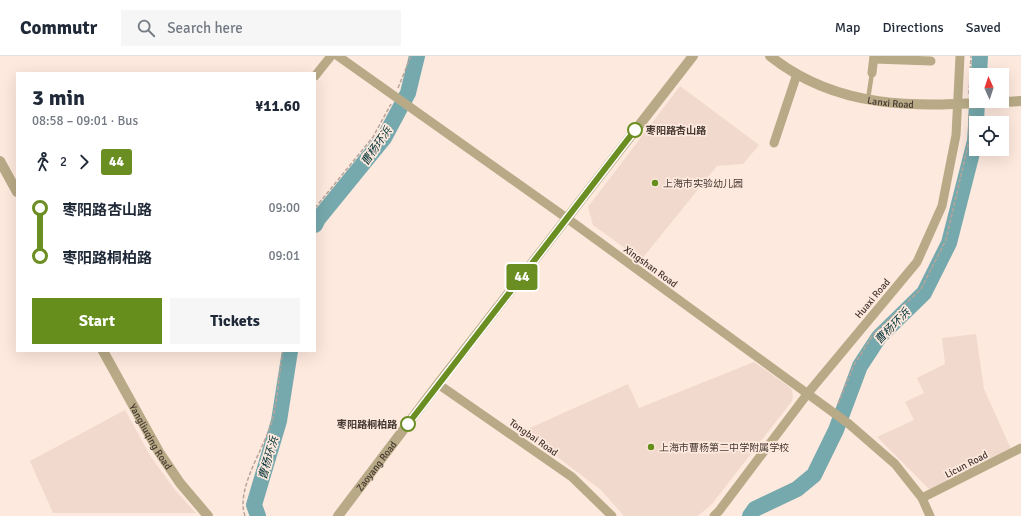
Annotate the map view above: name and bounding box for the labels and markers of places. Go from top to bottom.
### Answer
marker: 枣阳路杏山路 [627,122,643,138]
place label: 枣阳路杏山路 [645,125,707,137]
marker: 上海市实验幼儿园 [650,178,660,188]
place label: 上海市实验幼儿园 [663,178,743,190]
marker: 枣阳路桐柏路 [400,416,416,432]
place label: 枣阳路桐柏路 [336,419,398,431]
marker: 上海市曹杨第二中学附属学校 [646,442,656,452]
place label: 上海市曹杨第二中学附属学校 [659,442,789,454]

